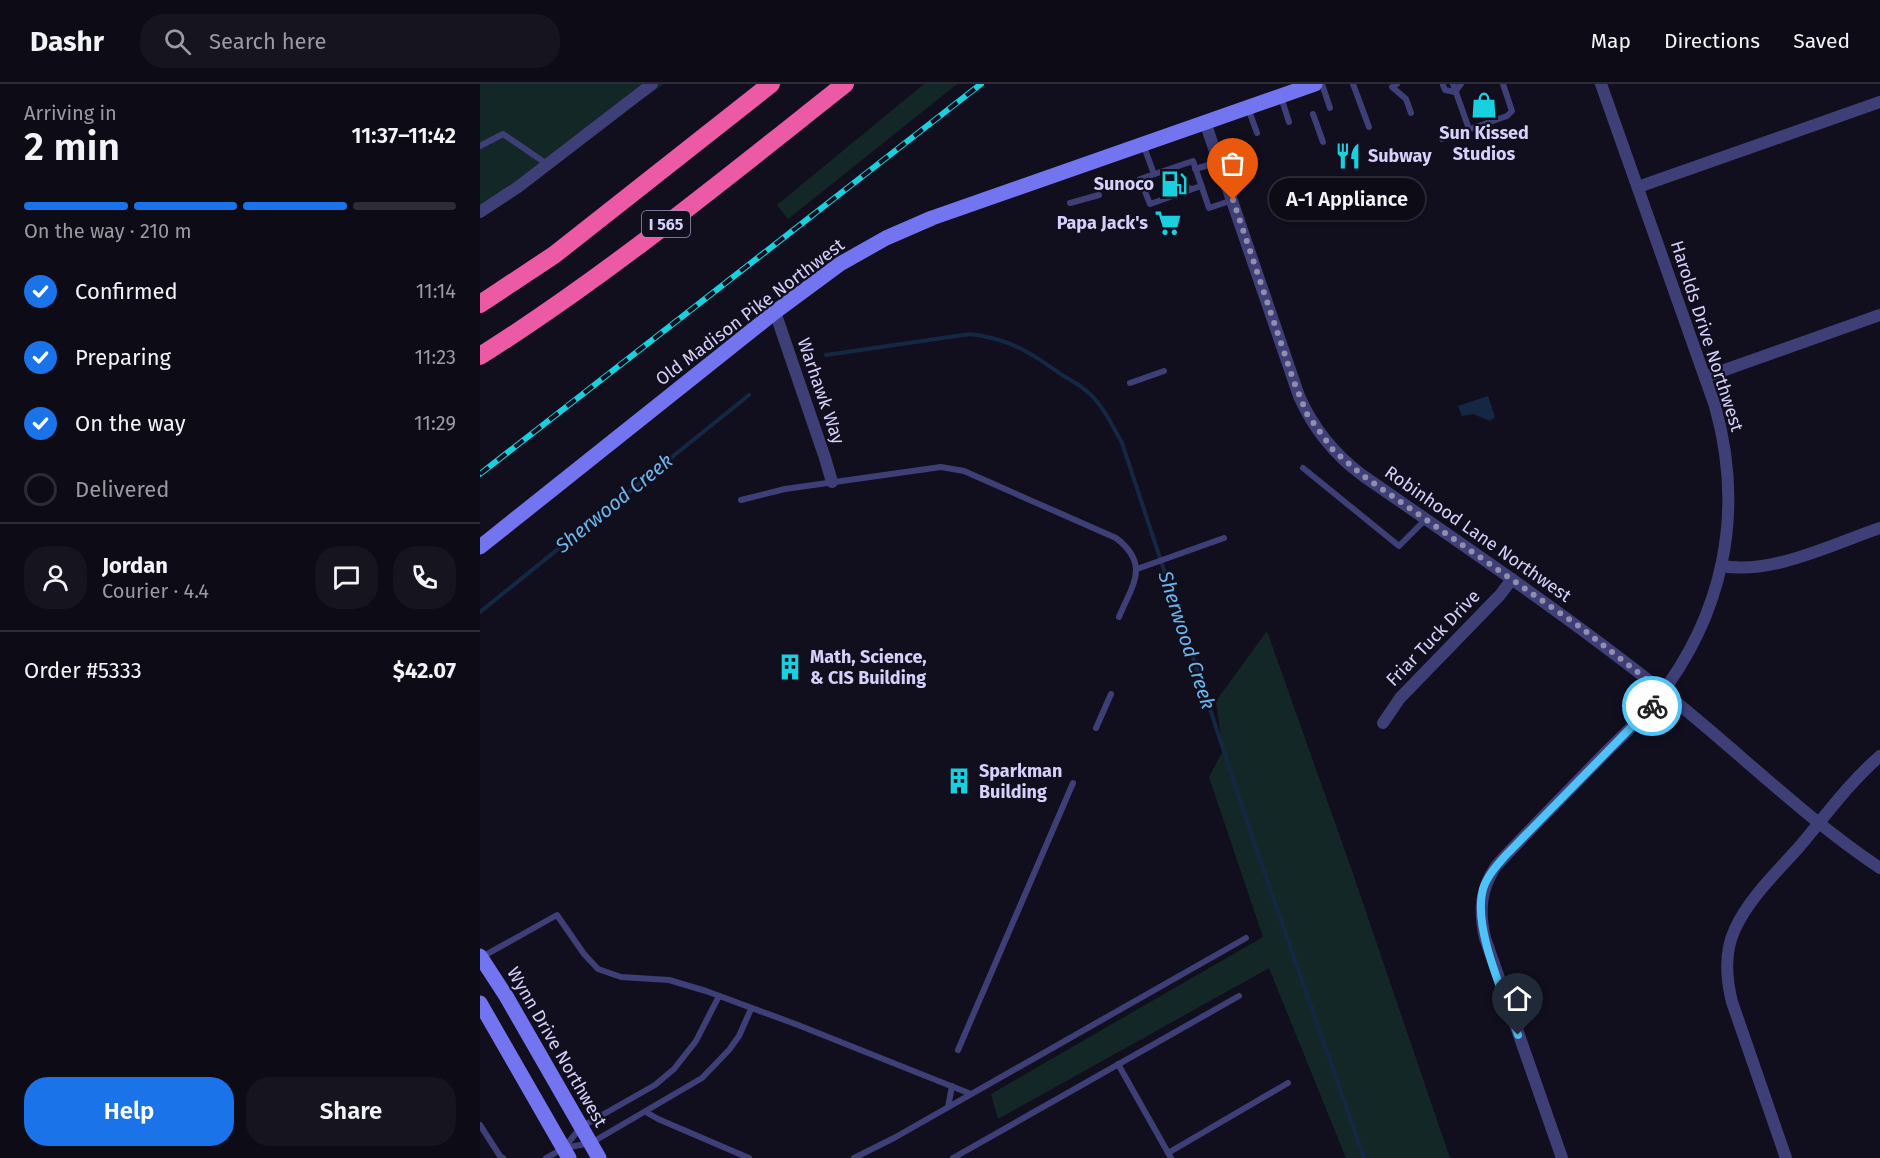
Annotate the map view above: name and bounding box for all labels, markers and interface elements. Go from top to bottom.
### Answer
search box [140,14,560,68]
text: Dashr [30,25,104,58]
icon: search [161,25,194,58]
text: Search here [209,28,326,55]
text: Map [1591,28,1631,54]
text: Directions [1664,28,1760,54]
text: Saved [1793,28,1850,54]
shop icon: Sun Kissed Studios [1469,90,1499,120]
text: Arriving in [24,101,117,125]
text: 11:37–11:42 [351,122,456,149]
place label: Sun Kissed Studios [1439,122,1529,165]
text: 2 min [24,124,120,170]
pin [1207,138,1258,200]
restaurant icon: Subway [1333,141,1363,171]
place label: Subway [1368,145,1432,167]
icon: bag [1216,147,1249,180]
fuel station icon: Sunoco [1159,169,1189,199]
place label: Sunoco [1094,173,1154,195]
callout: A-1 Appliance [1269,179,1425,221]
text: A-1 Appliance [1286,187,1408,211]
supermarket icon: Papa Jack's [1153,208,1183,238]
road number: I 565 [642,211,690,237]
place label: Papa Jack's [1057,212,1148,234]
text: On the way · 210 m [24,219,192,243]
street label: Old Madison Pike Northwest [651,234,849,390]
street label: Harolds Drive Northwest [1666,238,1748,435]
icon: check [24,275,57,308]
text: Confirmed [75,278,178,305]
text: 11:14 [416,279,456,303]
street label: Warhawk Way [793,335,850,447]
icon: check [24,341,57,374]
text: Preparing [75,344,171,371]
text: 11:23 [414,345,456,369]
icon: check [24,407,57,440]
text: On the way [75,410,186,437]
text: 11:29 [414,411,456,435]
water label: Sherwood Creek [550,448,678,558]
street label: Robinhood Lane Northwest [1380,461,1576,607]
text: Delivered [75,476,170,503]
button: person [24,546,87,609]
button: chat [315,546,378,609]
button: phone [393,546,456,609]
text: Jordan [102,552,168,579]
water label: Sherwood Creek [1153,567,1221,712]
text: Courier · 4.4 [102,579,209,603]
street label: Friar Tuck Drive [1381,585,1485,691]
place label: Math, Science, & CIS Building [810,646,927,689]
building icon: Math, Science, & CIS Building [775,652,805,682]
text: Order #5333 [24,657,142,684]
text: $42.07 [393,657,456,684]
courier [1622,676,1682,736]
icon: bike [1636,690,1669,723]
place label: Sparkman Building [979,760,1062,803]
building icon: Sparkman Building [944,766,974,796]
street label: Wynn Drive Northwest [502,963,612,1131]
pin [1492,973,1543,1035]
icon: home [1501,982,1534,1015]
button: Help [24,1077,234,1146]
button: Share [246,1077,456,1146]

